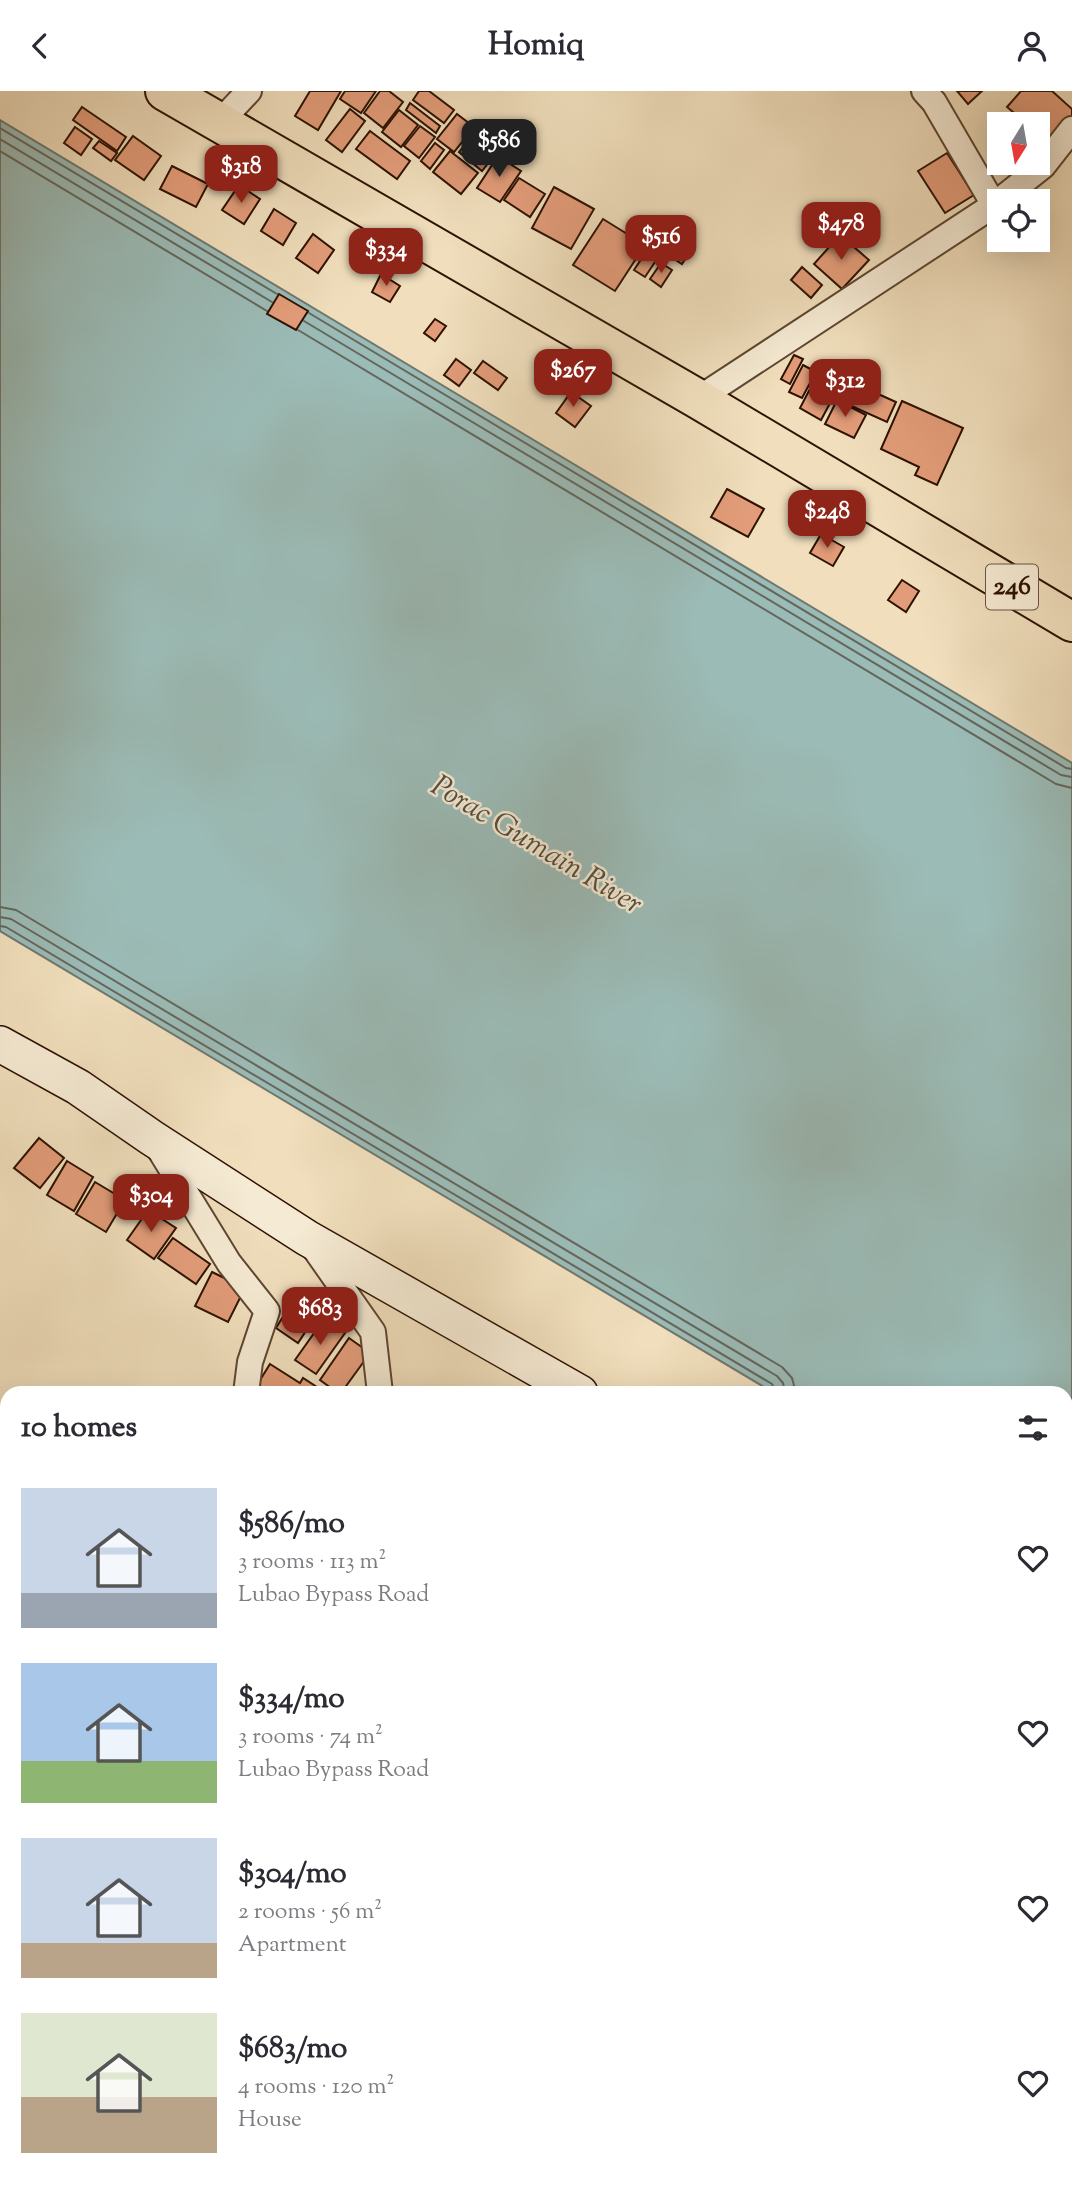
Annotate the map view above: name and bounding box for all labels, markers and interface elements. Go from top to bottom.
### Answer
text: Homiq [488,23,584,69]
icon: back [21,27,59,65]
icon: person [1013,27,1051,65]
north arrow [987,112,1050,175]
map controls [987,112,1050,252]
pin: $586 [458,119,540,179]
text: $586 [477,125,521,158]
pin: $318 [200,145,282,205]
text: $318 [221,151,261,184]
button: locate [987,189,1050,252]
pin: $478 [800,202,882,262]
text: $478 [818,208,864,241]
pin: $516 [620,215,702,275]
text: $516 [641,221,681,254]
pin: $334 [345,229,427,288]
text: $334 [365,234,407,267]
pin: $267 [532,349,614,409]
text: $267 [550,355,596,388]
pin: $312 [804,359,886,419]
text: $312 [825,365,865,398]
pin: $248 [786,491,868,550]
text: $248 [804,496,850,529]
road number: 246 [986,565,1038,609]
water label: Porac Gumain River [422,766,650,926]
pin: $304 [110,1175,192,1234]
text: $304 [129,1180,173,1213]
pin: $683 [279,1287,361,1347]
text: $683 [298,1293,342,1326]
text: 10 homes [21,1407,137,1450]
icon: filters [1014,1409,1052,1447]
text: $586/mo [238,1503,345,1546]
icon: home [77,1516,161,1600]
icon: heart [1014,1539,1052,1577]
text: 3 rooms · 113 m² [238,1546,386,1579]
text: Lubao Bypass Road [238,1579,429,1612]
text: $334/mo [238,1678,345,1721]
icon: home [77,1691,161,1775]
icon: heart [1014,1714,1052,1752]
text: 3 rooms · 74 m² [238,1721,383,1754]
text: Lubao Bypass Road [238,1754,429,1787]
text: $304/mo [238,1853,347,1896]
icon: home [77,1866,161,1950]
icon: heart [1014,1889,1052,1927]
text: 2 rooms · 56 m² [238,1896,382,1929]
text: Apartment [238,1929,347,1962]
text: $683/mo [238,2028,347,2071]
icon: home [77,2041,161,2125]
icon: heart [1014,2064,1052,2102]
text: 4 rooms · 120 m² [238,2071,394,2104]
text: House [238,2104,302,2137]

